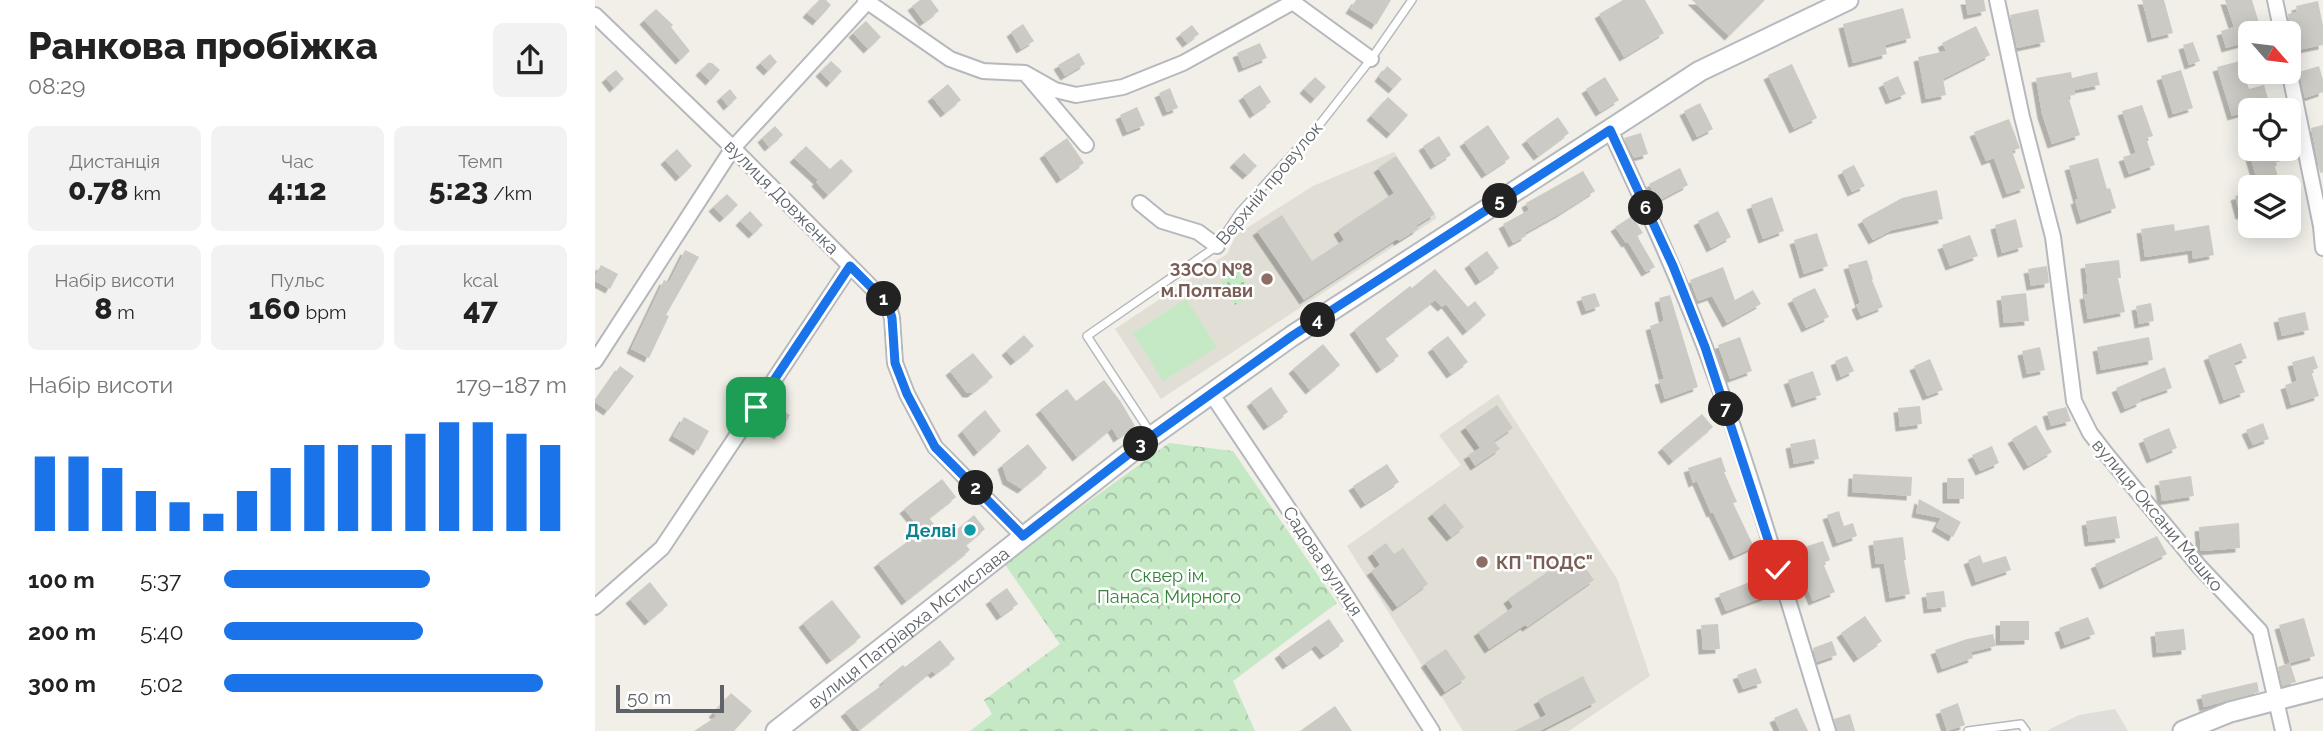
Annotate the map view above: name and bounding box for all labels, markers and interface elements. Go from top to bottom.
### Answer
north arrow [2238,21,2301,84]
map controls [2238,21,2301,238]
text: Ранкова пробіжка [28,23,378,68]
button: share [493,23,567,97]
text: 08:29 [28,72,86,99]
button: locate [2238,98,2301,161]
street label: Верхній провулок [1211,117,1327,249]
street label: вулиця Довженка [721,136,843,258]
text: Дистанція [69,150,160,172]
text: Час [281,150,314,172]
text: Темп [458,150,503,172]
text: 0.78 [68,172,129,207]
text: 4:12 [268,172,327,207]
text: 5:23 [429,172,488,207]
button: layers [2238,175,2301,238]
text: km [129,182,161,204]
text: /km [488,182,532,204]
pin: 5 [1483,184,1517,218]
text: 5 [1494,189,1505,211]
pin: 6 [1629,190,1663,226]
text: 6 [1640,196,1651,218]
place label: ЗЗСО №8 м.Полтави [1161,259,1253,301]
text: Набір висоти [55,269,175,291]
text: Пульс [270,269,325,291]
text: kcal [463,269,498,291]
marker: ЗЗСО №8 м.Полтави [1259,271,1275,287]
pin: 1 [867,282,901,316]
text: 1 [879,287,888,309]
text: 8 [94,291,112,326]
text: 160 [249,291,301,326]
text: 47 [463,291,498,326]
text: m [112,301,135,323]
text: bpm [301,301,346,323]
pin: 4 [1301,302,1335,338]
text: 4 [1312,308,1323,330]
text: Набір висоти [28,371,173,398]
text: 179–187 m [456,371,567,398]
pin [726,377,786,437]
icon: arrive [737,388,775,426]
pin: 7 [1709,392,1743,426]
text: 7 [1720,397,1731,419]
pin: 3 [1123,426,1159,462]
text: 3 [1135,432,1146,454]
street label: вулиця Оксани Мешко [2088,434,2228,596]
pin: 2 [959,470,993,505]
text: 2 [970,476,981,498]
street label: Садова вулиця [1279,502,1367,620]
place label: Делві [906,520,956,541]
marker: Делві [962,522,978,538]
pin [1748,540,1808,600]
street label: вулиця Патріарха Мстислава [804,542,1013,713]
icon: check [1759,551,1797,589]
place label: КП "ПОДС" [1496,552,1593,573]
marker: КП "ПОДС" [1474,554,1490,570]
park label: Сквер ім. Панаса Мирного [1097,565,1241,607]
text: 100 m [28,566,95,593]
text: 5:37 [140,566,181,593]
text: 200 m [28,618,96,645]
text: 5:40 [140,618,184,645]
text: 300 m [28,670,96,697]
text: 5:02 [140,670,183,697]
scale bar [616,682,725,714]
text: 50 m [627,686,671,708]

